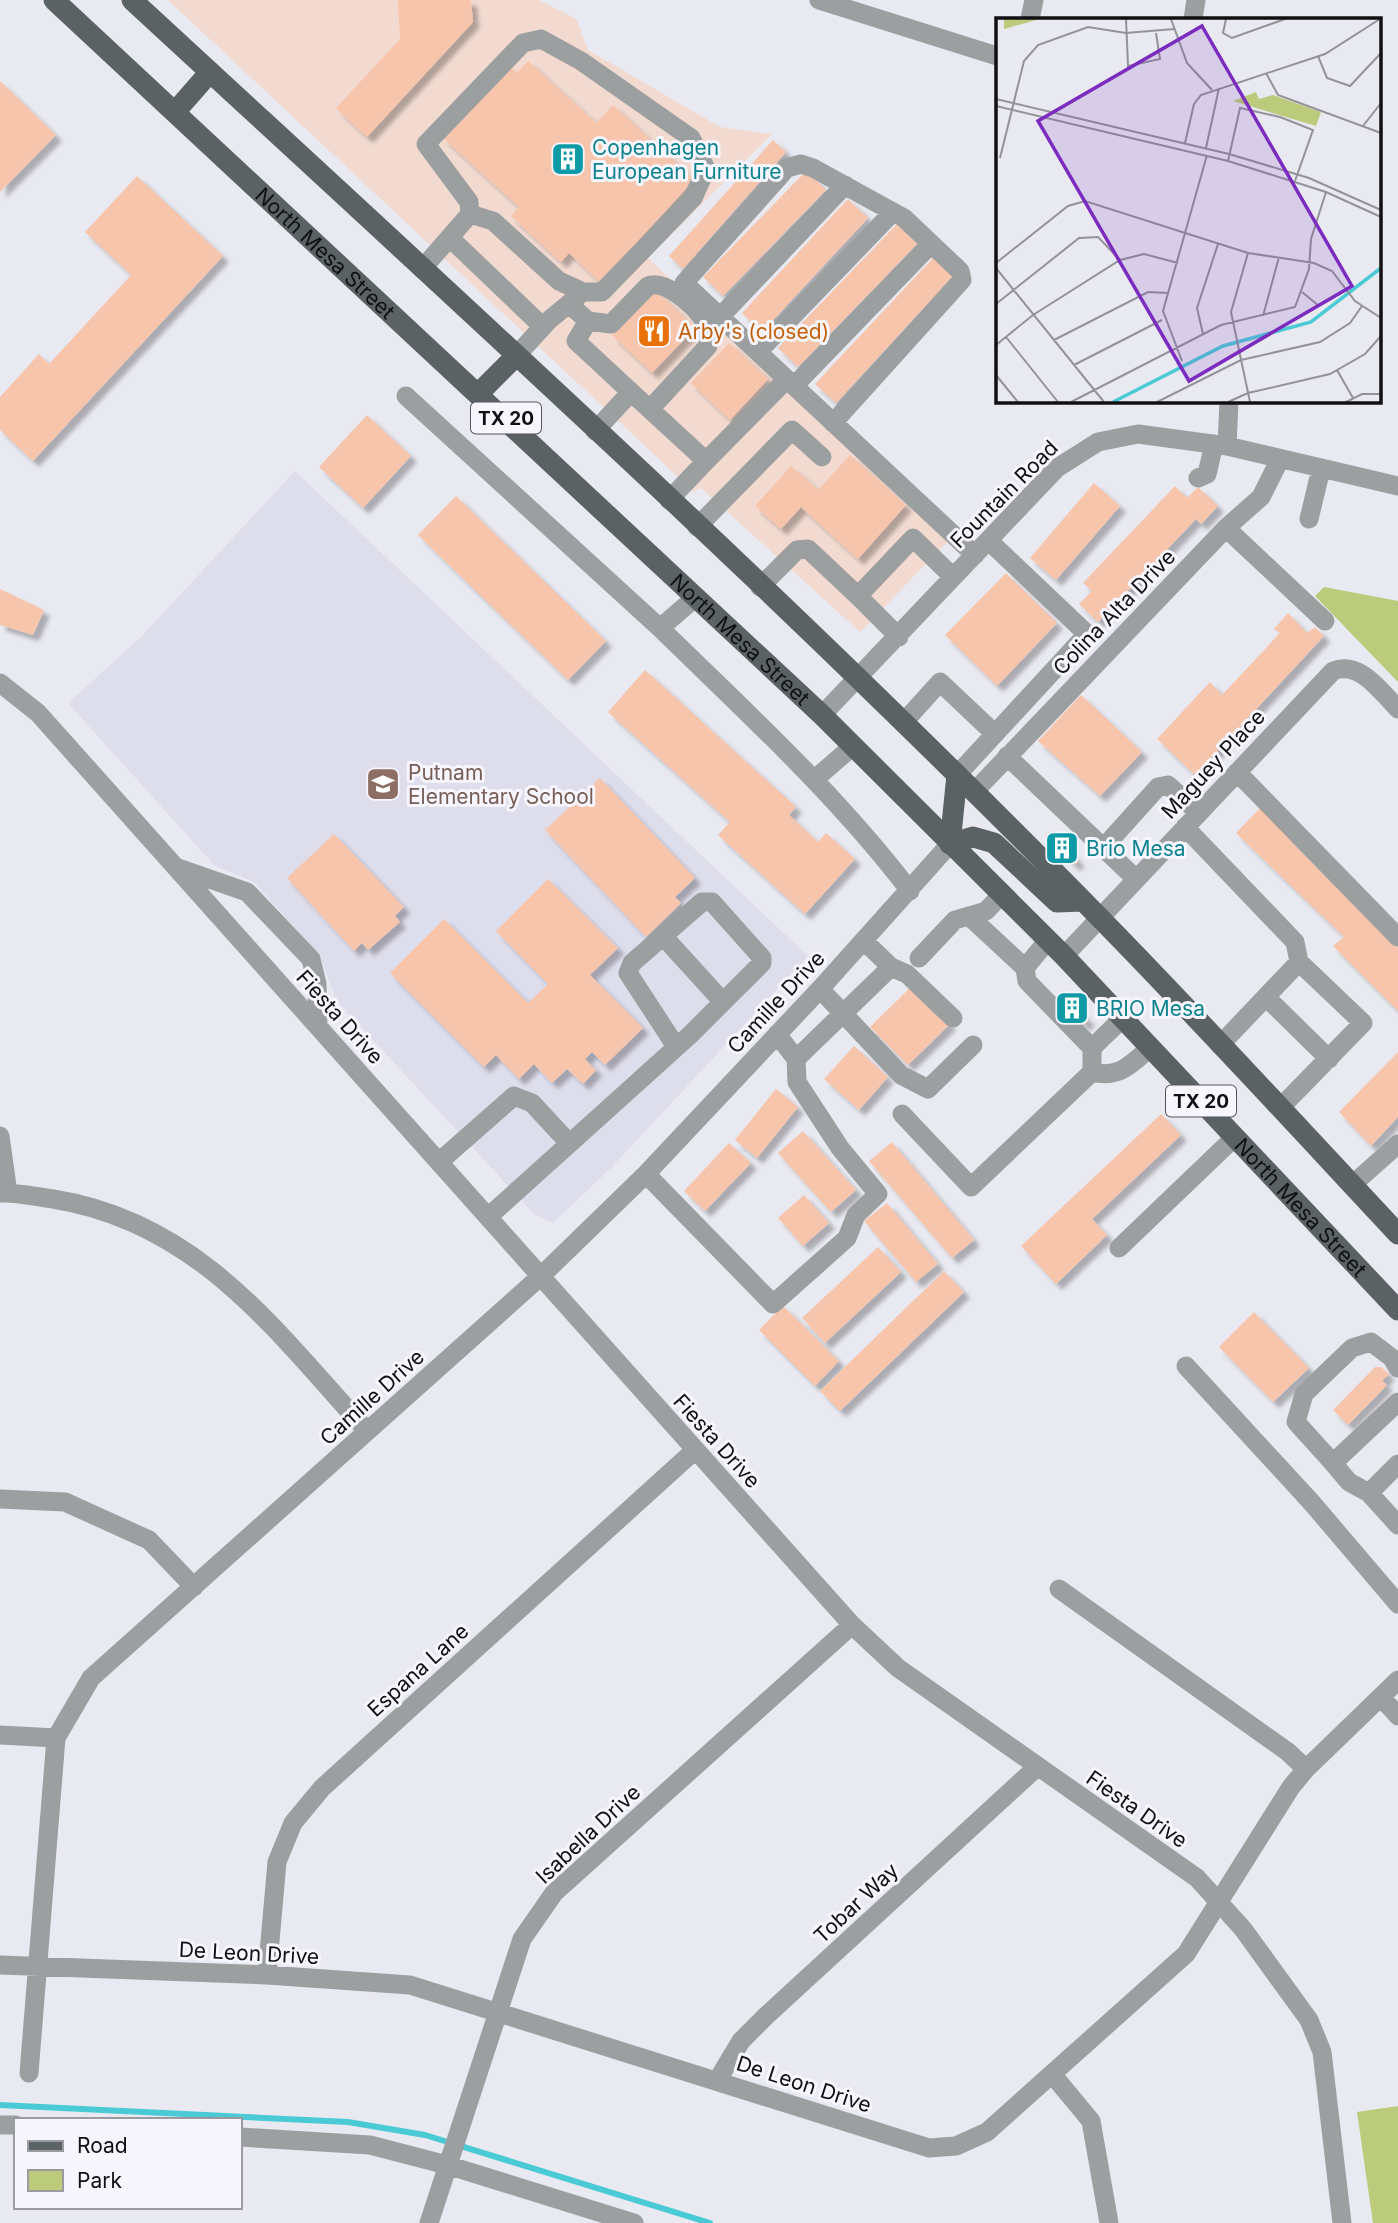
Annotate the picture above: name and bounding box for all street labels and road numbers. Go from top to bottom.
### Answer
street label: North Mesa Street [251,182,400,324]
road number: TX 20 [471,402,541,434]
street label: Fountain Road [945,435,1063,553]
street label: Colina Alta Drive [1048,544,1180,680]
street label: North Mesa Street [666,568,815,710]
street label: Maguey Place [1156,704,1270,824]
street label: Camille Drive [722,946,830,1058]
street label: Fiesta Drive [291,965,389,1069]
road number: TX 20 [1166,1086,1236,1116]
street label: North Mesa Street [1230,1133,1372,1282]
street label: Camille Drive [315,1344,429,1450]
street label: Fiesta Drive [668,1389,766,1493]
street label: Espana Lane [362,1618,474,1722]
street label: Fiesta Drive [1082,1765,1192,1853]
street label: Isabella Drive [531,1779,645,1889]
street label: Tobar Way [809,1858,903,1948]
street label: De Leon Drive [178,1937,320,1969]
street label: De Leon Drive [733,2050,875,2118]

